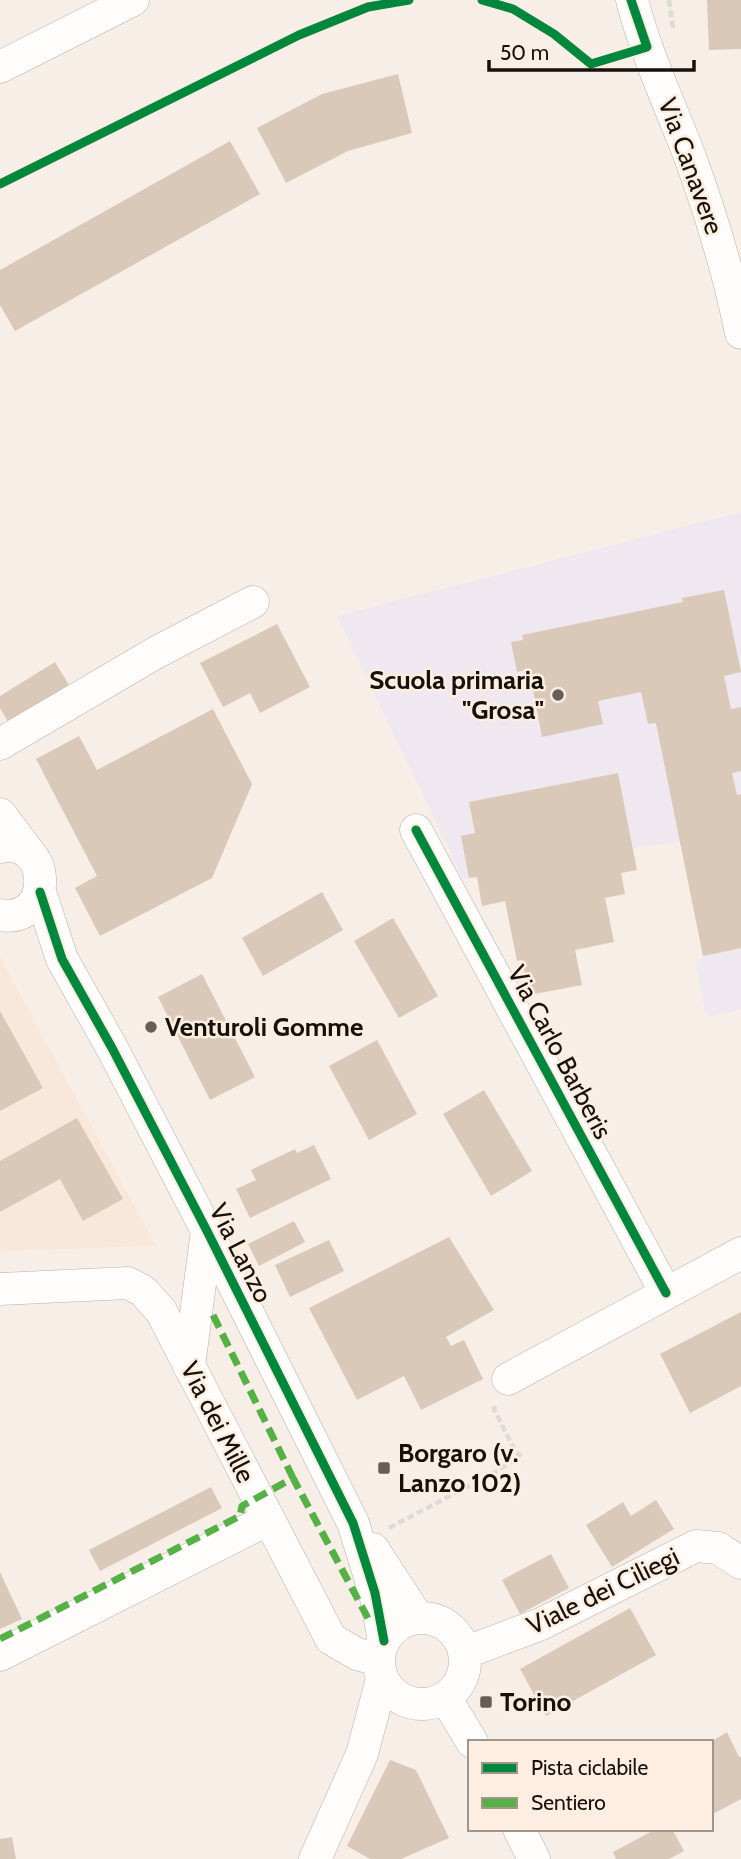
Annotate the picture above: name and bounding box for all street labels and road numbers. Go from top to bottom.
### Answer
street label: Via Canavere [652,93,730,239]
street label: Via Carlo Barberis [501,960,619,1145]
street label: Via Lanzo [202,1198,280,1308]
street label: Via dei Mille [174,1356,262,1488]
street label: Viale dei Ciliegi [522,1540,684,1642]

